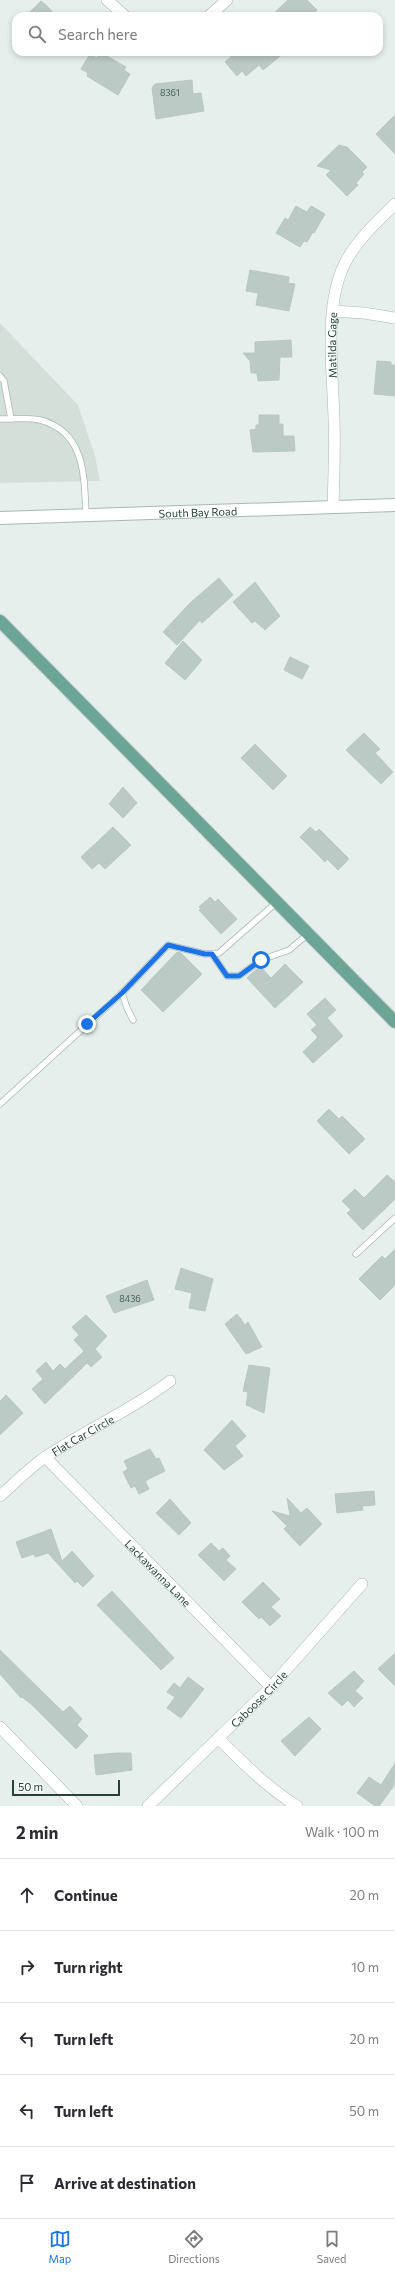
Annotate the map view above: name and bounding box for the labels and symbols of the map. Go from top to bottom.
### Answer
house number: 8361 [160,87,180,98]
street label: Matilda Gage [324,311,339,379]
street label: South Bay Road [158,504,237,519]
route start [252,951,270,969]
route end [78,1015,96,1033]
house number: 8436 [119,1293,141,1304]
street label: Flat Car Circle [49,1412,116,1458]
street label: Lackawanna Lane [123,1537,194,1609]
street label: Caboose Circle [227,1667,289,1729]
scale bar [12,1778,120,1797]

